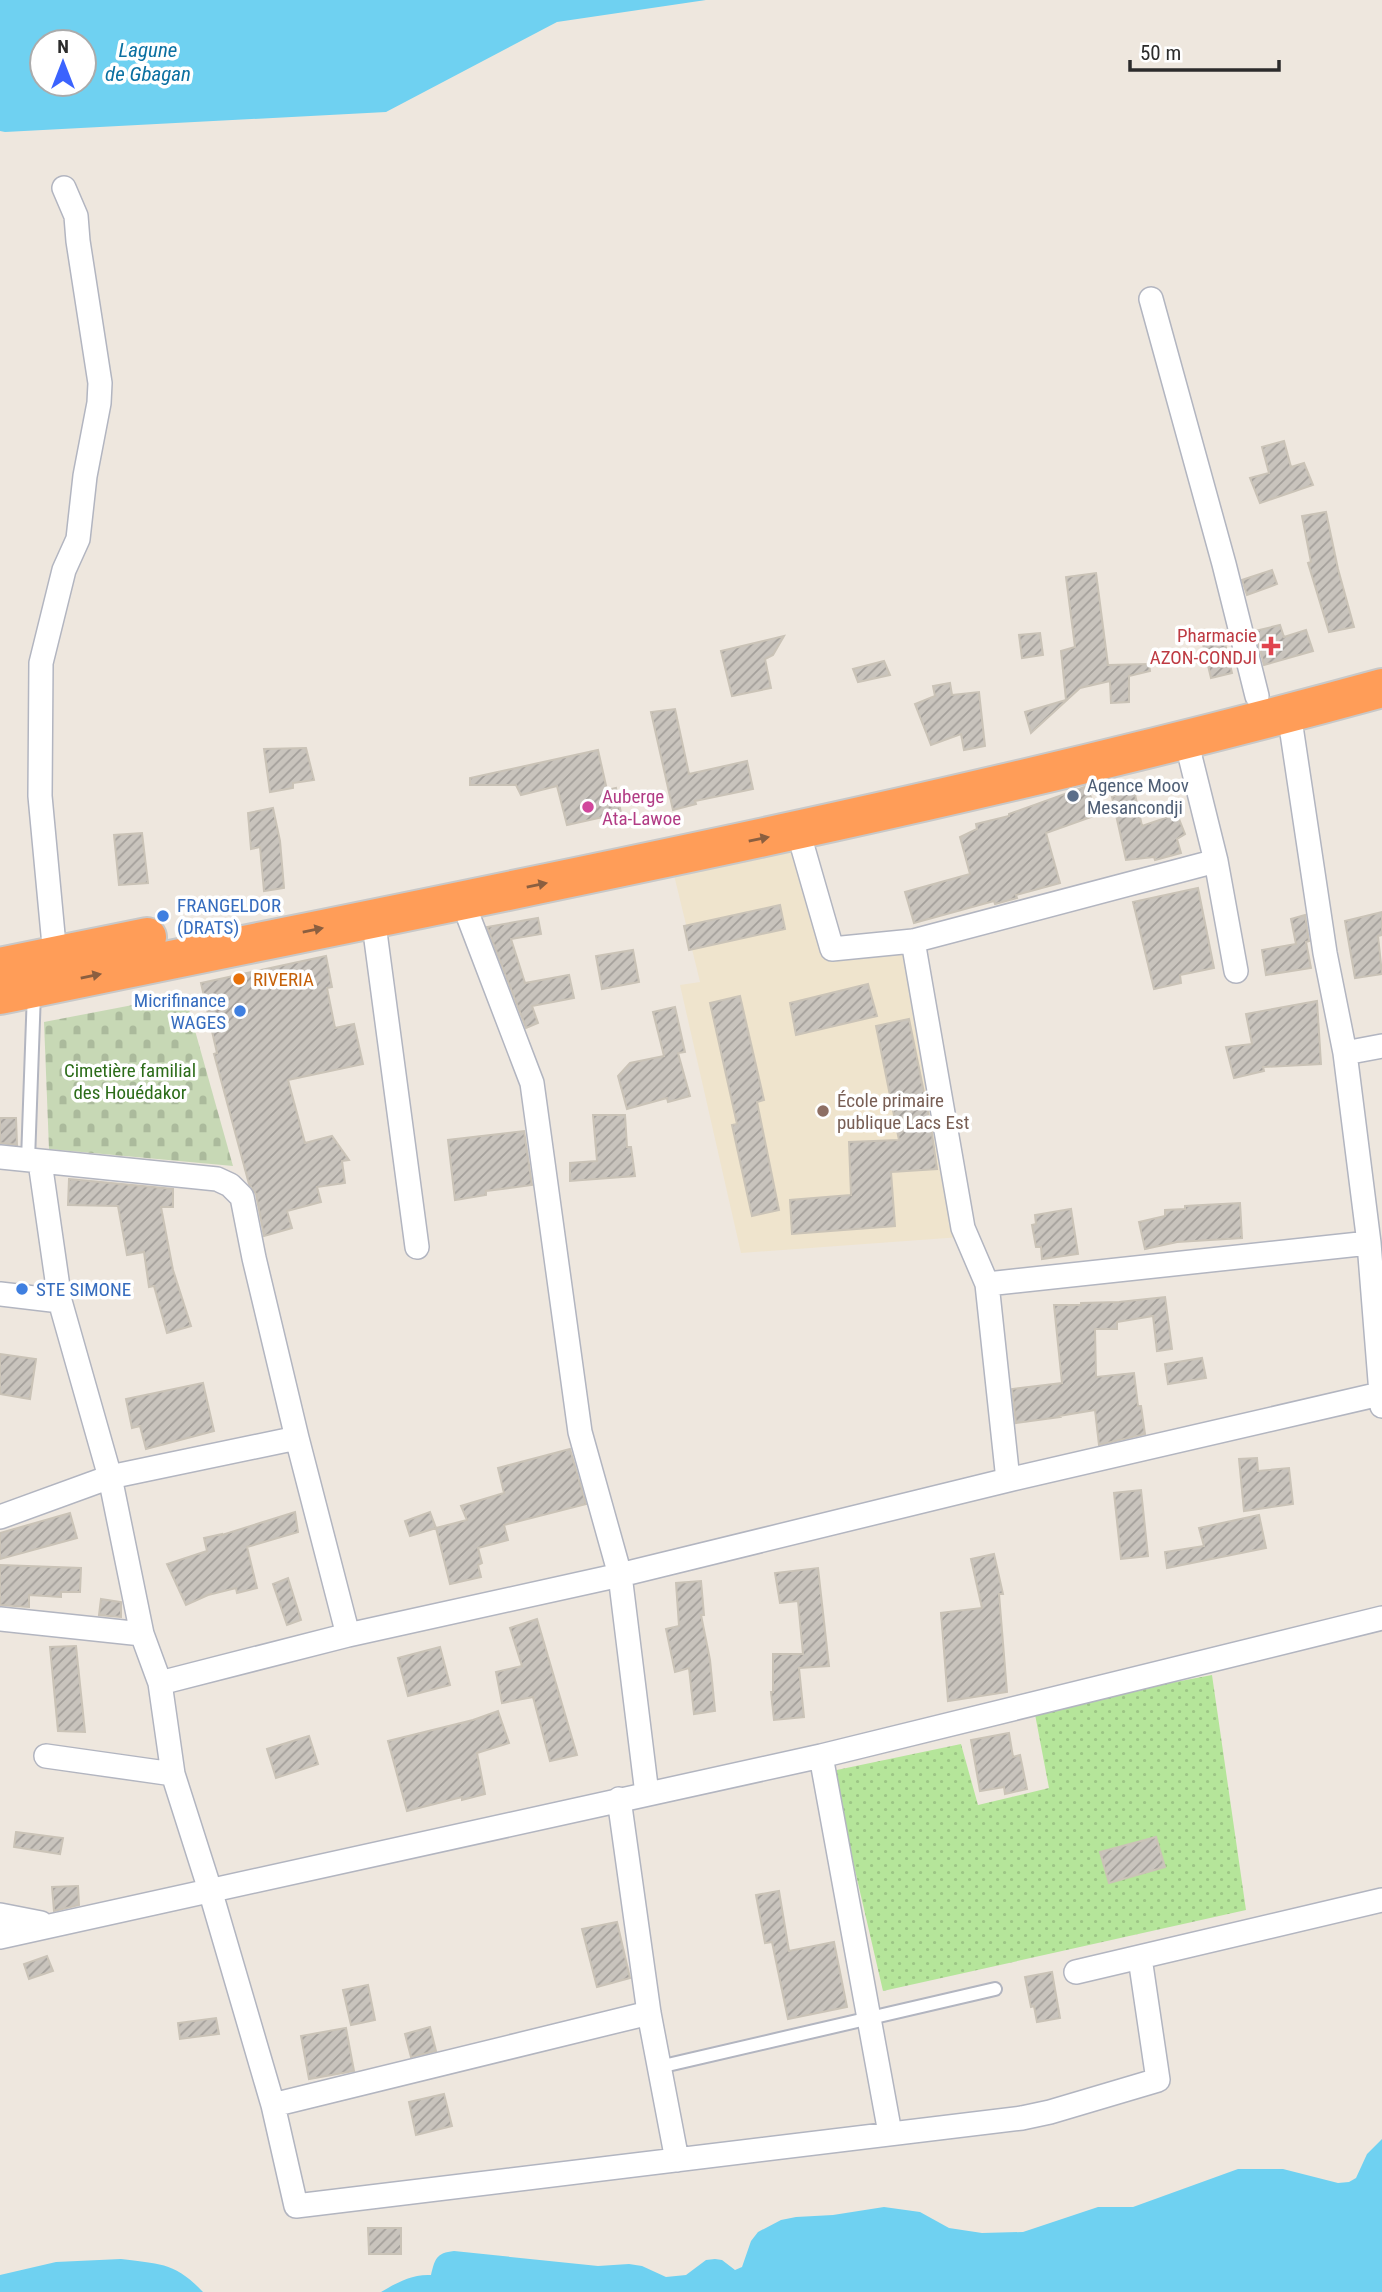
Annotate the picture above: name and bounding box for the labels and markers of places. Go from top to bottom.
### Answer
place label: Pharmacie AZON-CONDJI [1150,624,1257,669]
marker: Pharmacie AZON-CONDJI [1263,638,1279,654]
place label: Agence Moov Mesancondji [1087,774,1189,819]
place label: Auberge Ata-Lawoe [602,785,681,830]
marker: Agence Moov Mesancondji [1065,788,1081,804]
marker: Auberge Ata-Lawoe [580,799,596,815]
place label: FRANGELDOR (DRATS) [177,894,281,939]
marker: FRANGELDOR (DRATS) [155,908,171,924]
place label: RIVERIA [253,968,314,991]
marker: RIVERIA [231,971,247,987]
place label: Micrifinance WAGES [134,989,226,1034]
marker: Micrifinance WAGES [232,1003,248,1019]
place label: École primaire publique Lacs Est [837,1089,969,1134]
marker: École primaire publique Lacs Est [815,1103,831,1119]
place label: STE SIMONE [36,1278,131,1301]
marker: STE SIMONE [14,1281,30,1297]

